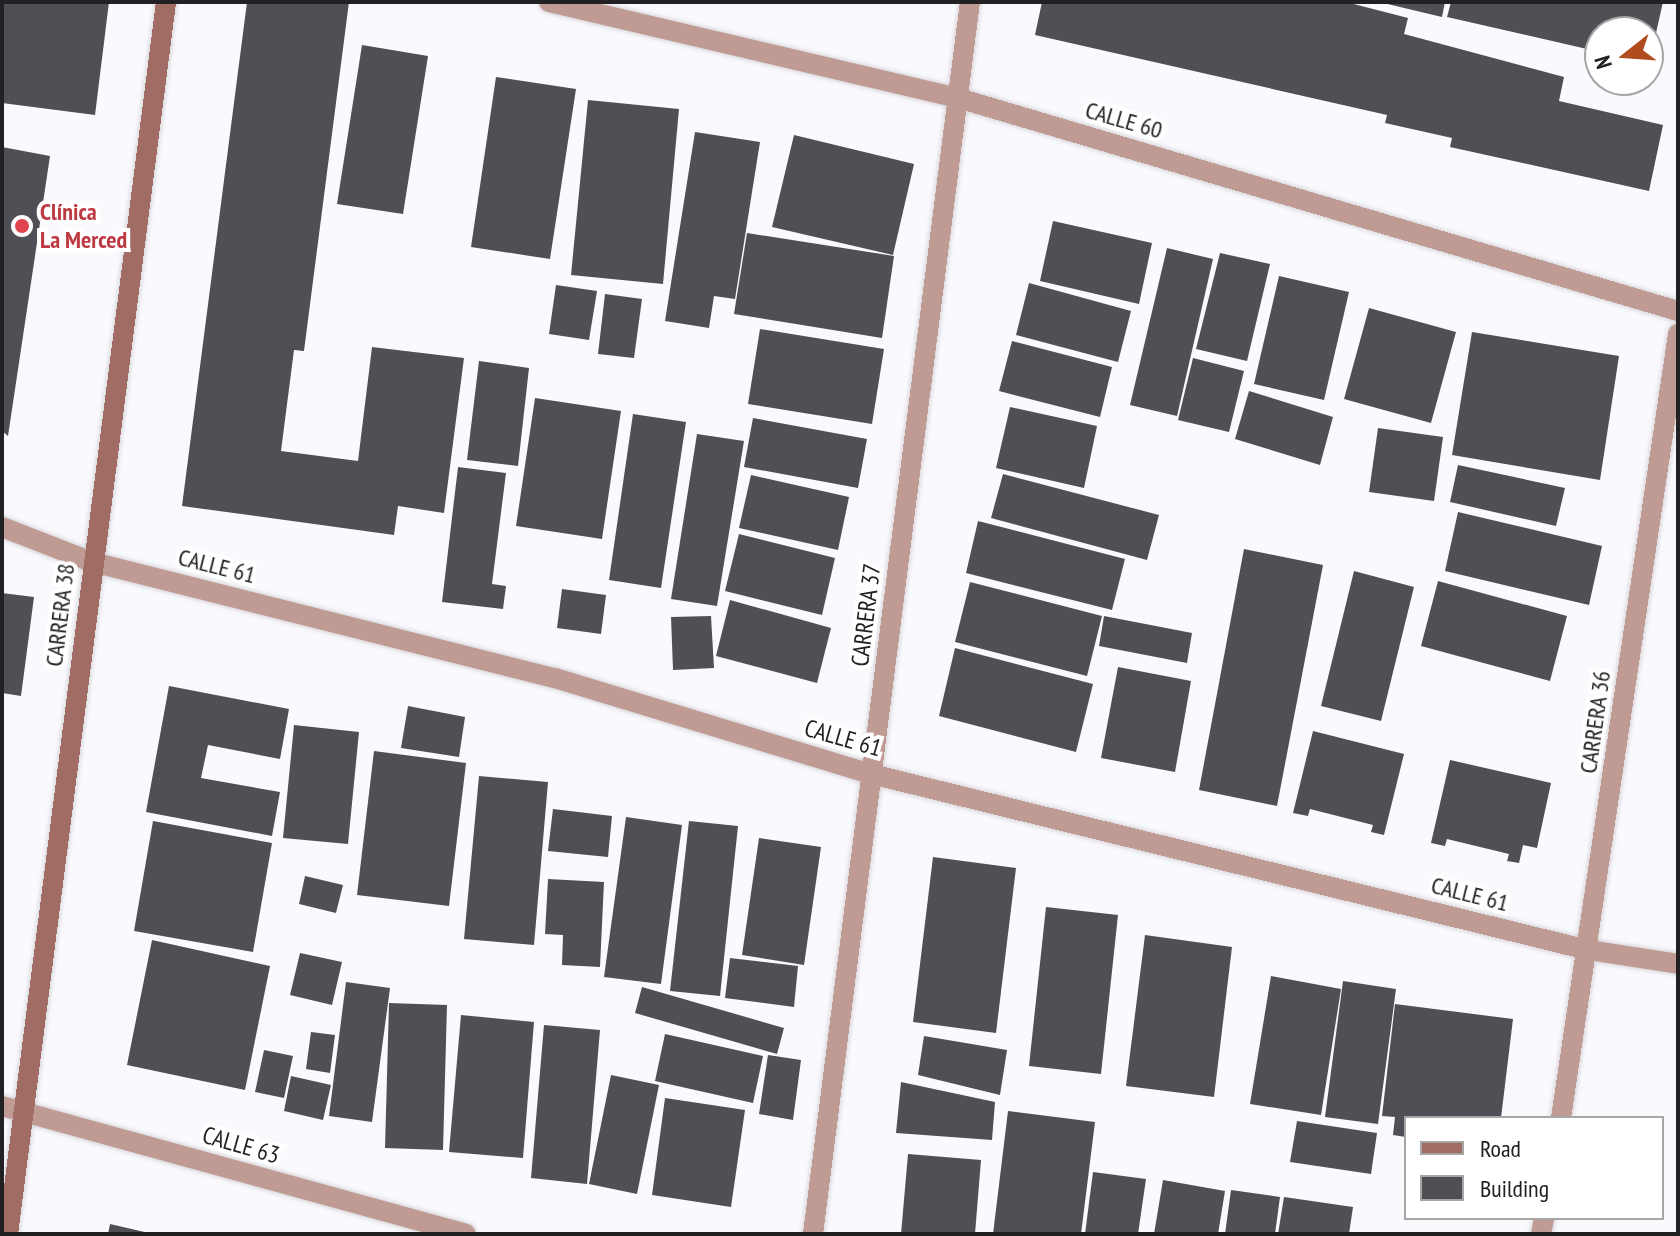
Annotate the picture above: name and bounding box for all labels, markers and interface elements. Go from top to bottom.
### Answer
north arrow [1584,16,1664,96]
text: N [1588,53,1618,72]
street label: CALLE 60 [1082,95,1166,145]
place label: Clínica La Merced [40,198,127,254]
marker: Clínica La Merced [11,215,33,237]
street label: CALLE 61 [175,543,259,589]
street label: CARRERA 38 [39,562,81,668]
street label: CARRERA 37 [845,562,887,668]
street label: CARRERA 36 [1573,668,1617,776]
street label: CALLE 61 [801,713,885,763]
street label: CALLE 61 [1428,871,1512,917]
legend [1404,1116,1664,1220]
street label: CALLE 63 [199,1120,283,1170]
text: Road [1480,1133,1521,1164]
text: Building [1480,1173,1549,1204]

